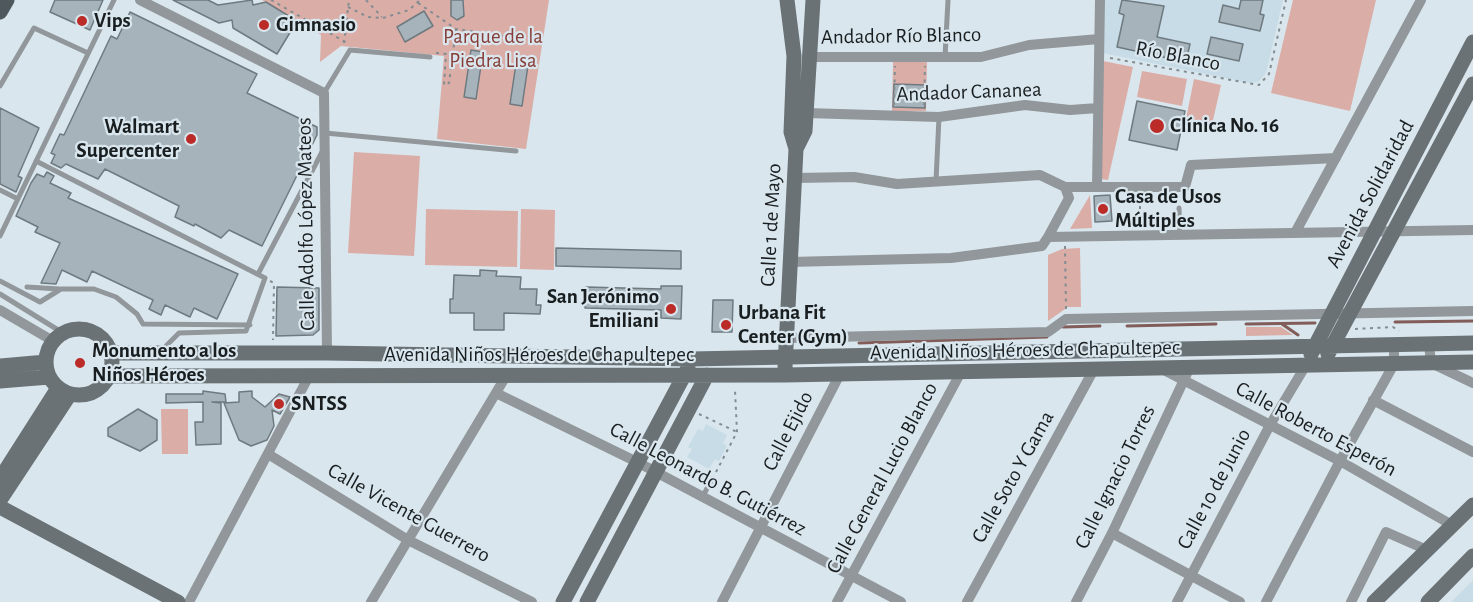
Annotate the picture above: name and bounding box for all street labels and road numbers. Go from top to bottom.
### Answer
street label: Andador Río Blanco [821,22,981,50]
street label: Río Blanco [1134,35,1222,77]
street label: Andador Cananea [896,77,1042,107]
street label: Avenida Solidaridad [1320,116,1420,272]
street label: Calle Adolfo López Mateos [292,117,320,331]
street label: Calle 1 de Mayo [755,163,787,287]
street label: Avenida Niños Héroes de Chapultepec [870,335,1180,365]
street label: Avenida Niños Héroes de Chapultepec [384,342,694,368]
street label: Calle Roberto Esperón [1231,376,1401,482]
street label: Calle General Lucio Blanco [821,378,943,578]
street label: Calle Ejido [757,387,819,475]
street label: Calle Ignacio Torres [1069,401,1161,553]
street label: Calle Soto Y Gama [966,407,1060,547]
street label: Calle Leonardo B. Gutiérrez [605,416,811,542]
street label: Calle 10 de Junio [1172,424,1256,554]
street label: Calle Vicente Guerrero [323,458,495,568]

